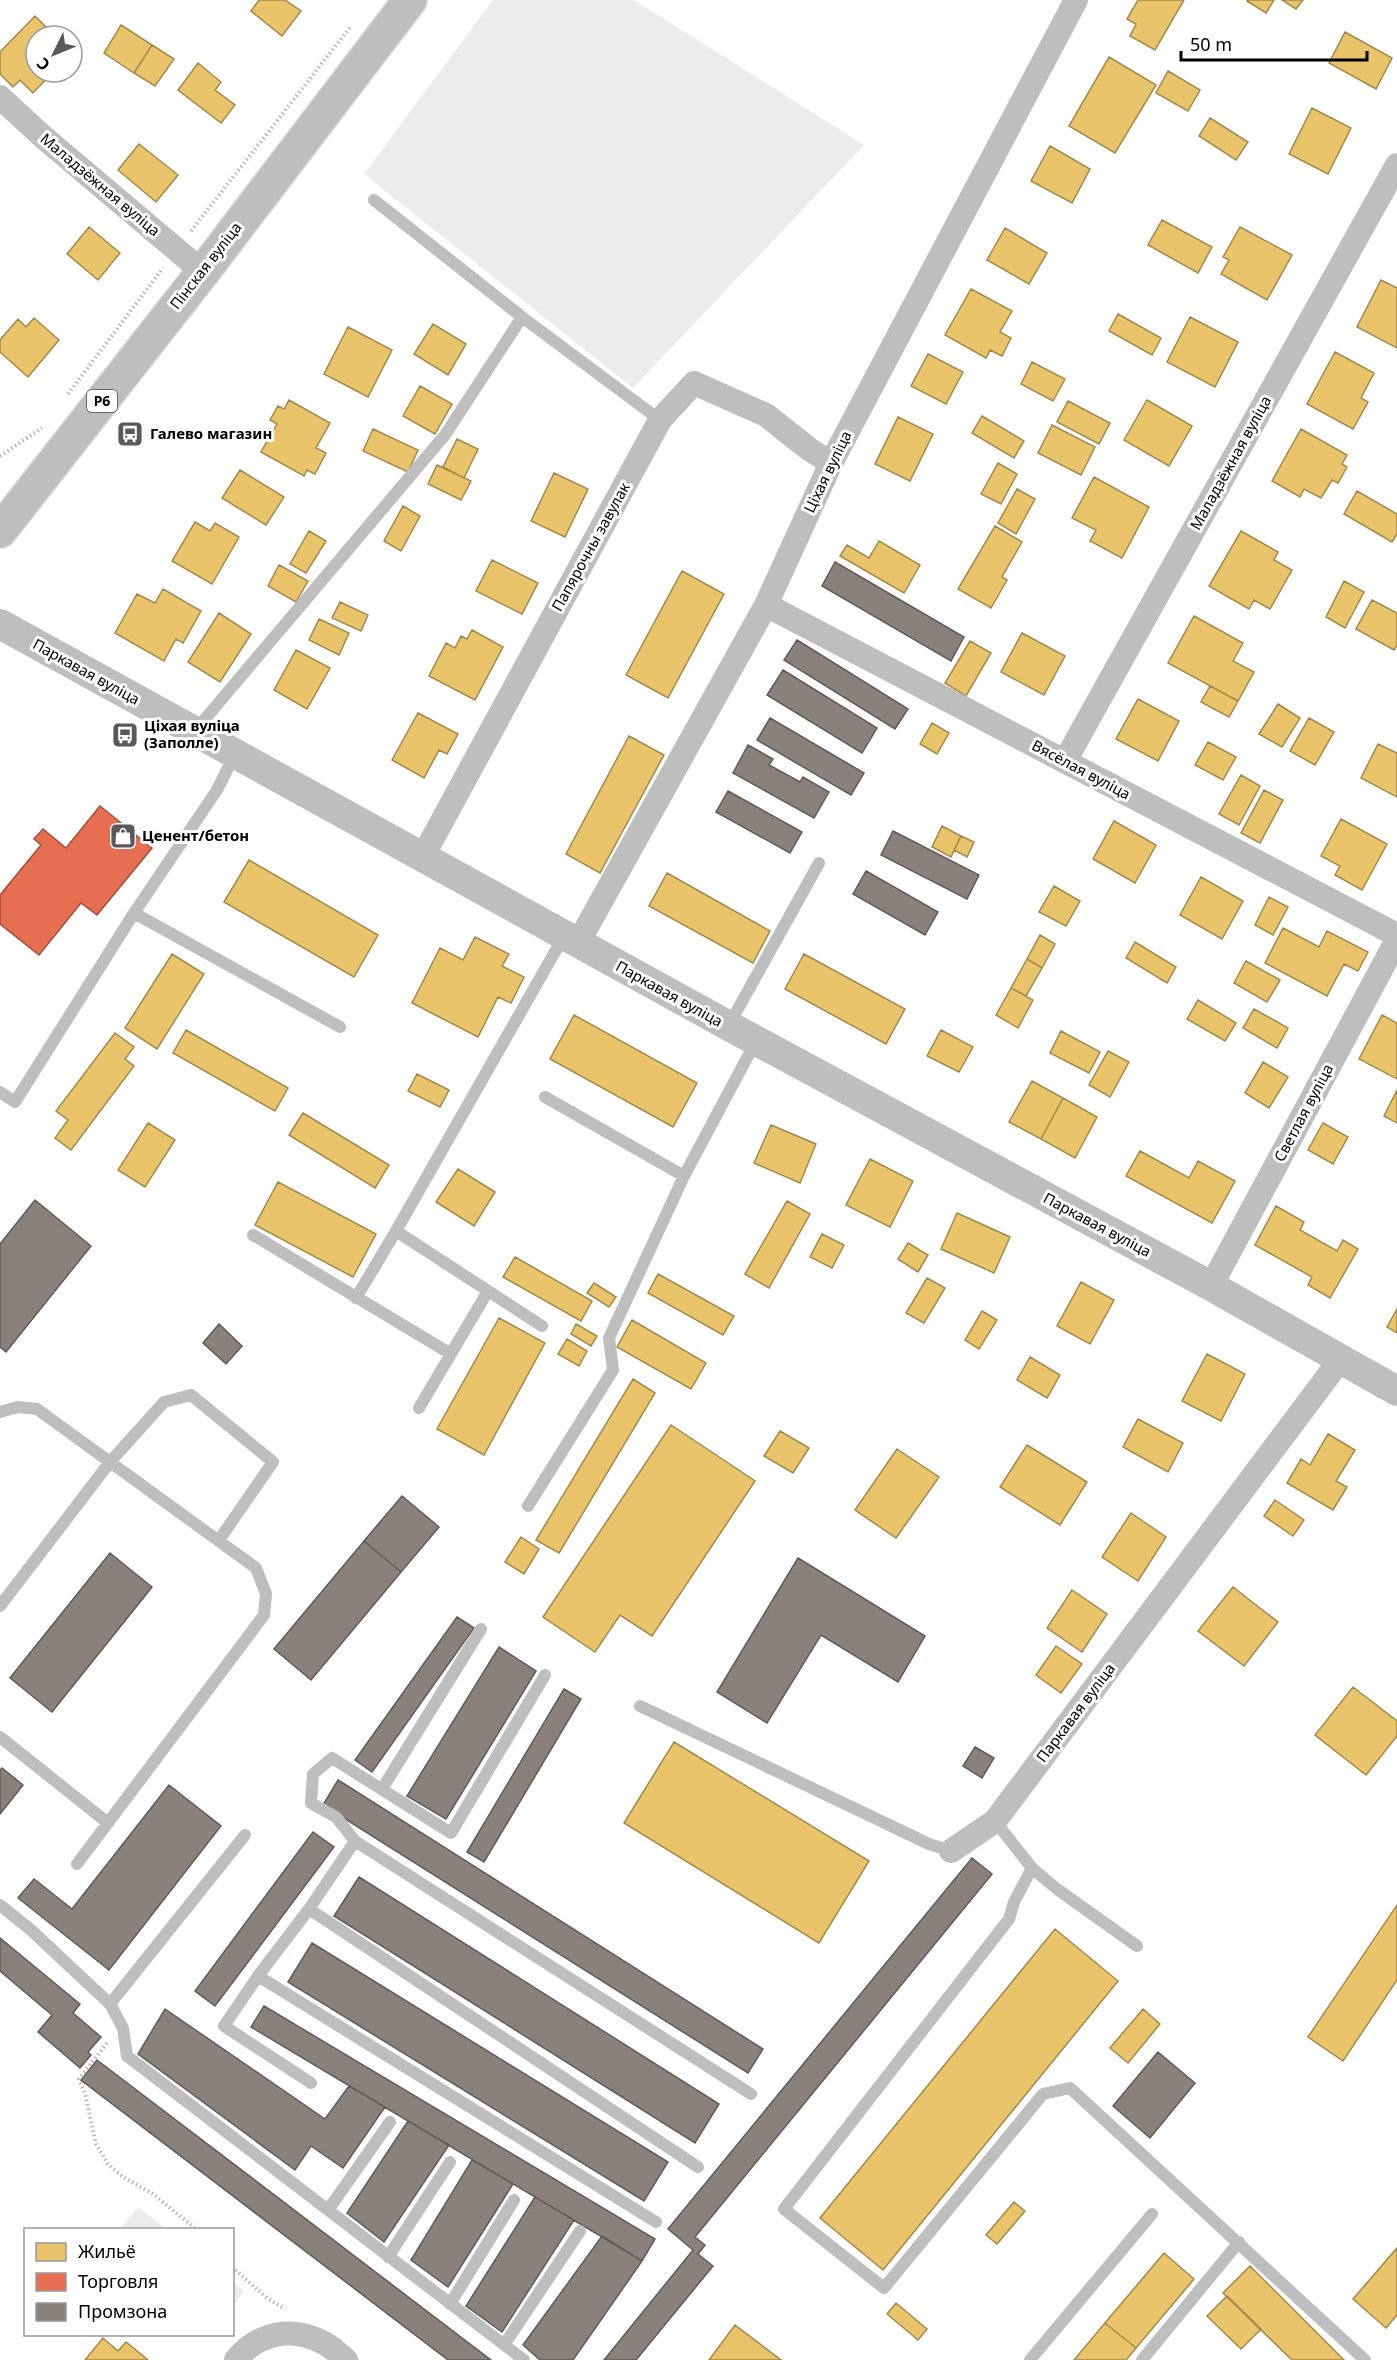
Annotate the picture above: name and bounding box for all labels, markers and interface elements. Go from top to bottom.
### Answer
north arrow [24,24,84,84]
scale bar [1181,24,1367,62]
text: 50 m [1190,32,1232,56]
text: С [31,53,55,76]
street label: Маладзёжная вуліца [37,128,165,240]
street label: Пінская вуліца [165,218,246,313]
road number: Р6 [87,390,117,412]
street label: Маладзёжная вуліца [1185,392,1275,533]
bus stop icon: Галево магазин [115,419,145,449]
place label: Галево магазин [150,423,272,443]
street label: Ціхая вуліца [799,427,856,516]
street label: Папярочны завулак [546,479,634,614]
street label: Паркавая вуліца [30,633,143,709]
place label: Ціхая вуліца (Заполле) [144,715,240,752]
bus stop icon: Ціхая вуліца (Заполле) [110,720,140,750]
street label: Вясёлая вуліца [1029,735,1134,803]
shop icon: Ценент/бетон [108,821,138,851]
place label: Ценент/бетон [142,825,249,845]
street label: Паркавая вуліца [613,955,726,1031]
street label: Светлая вуліца [1269,1060,1337,1165]
street label: Паркавая вуліца [1040,1187,1155,1261]
street label: Паркавая вуліца [1031,1659,1119,1766]
legend [24,2228,234,2336]
text: Жильё [78,2239,136,2263]
text: Торговля [78,2269,158,2293]
text: Промзона [78,2299,167,2323]

